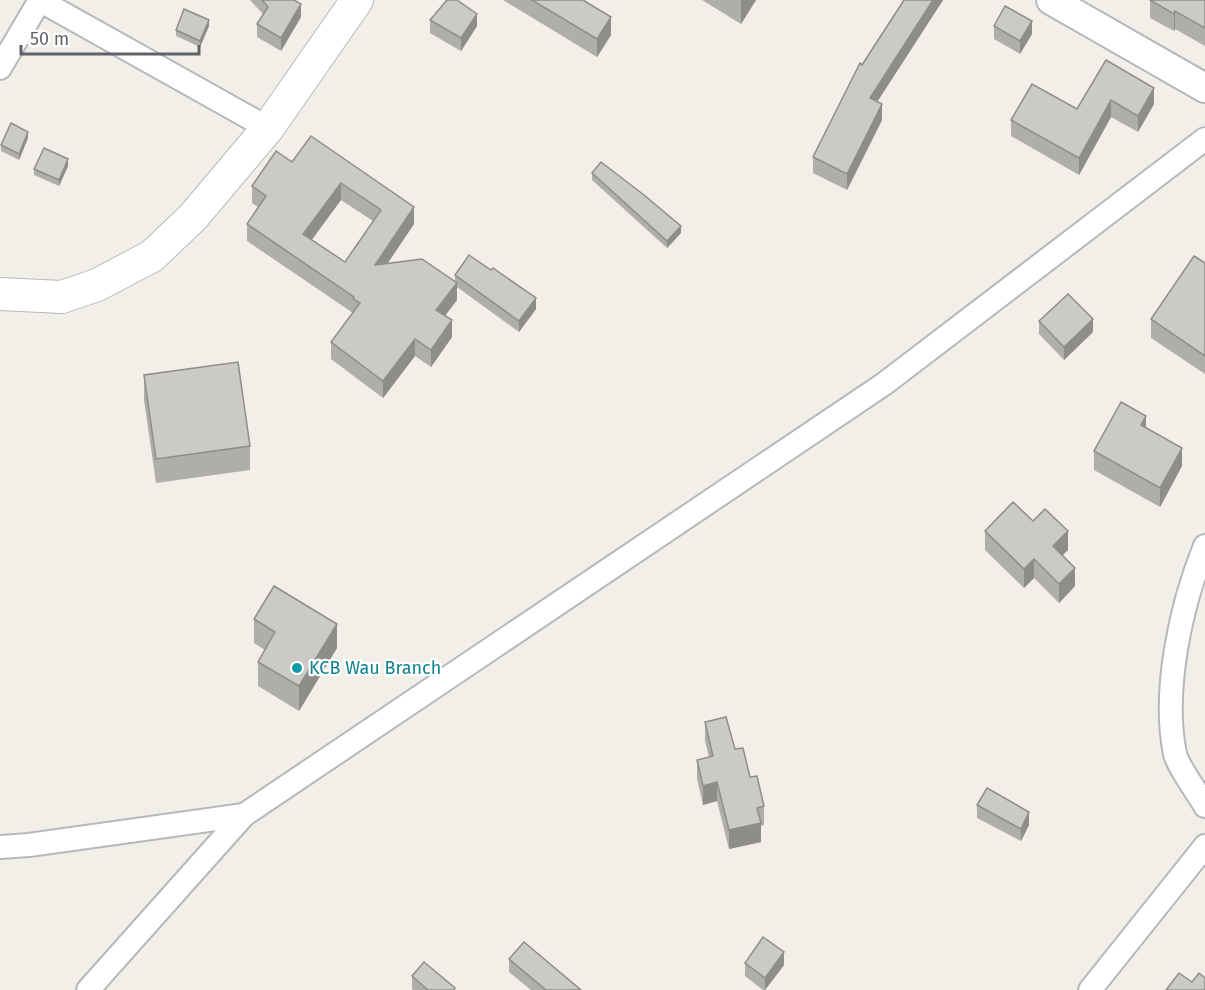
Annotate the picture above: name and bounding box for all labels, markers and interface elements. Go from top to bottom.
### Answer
scale bar [21,18,200,56]
text: 50 m [30,28,69,50]
place label: KCB Wau Branch [309,657,441,679]
marker: KCB Wau Branch [290,661,304,675]

